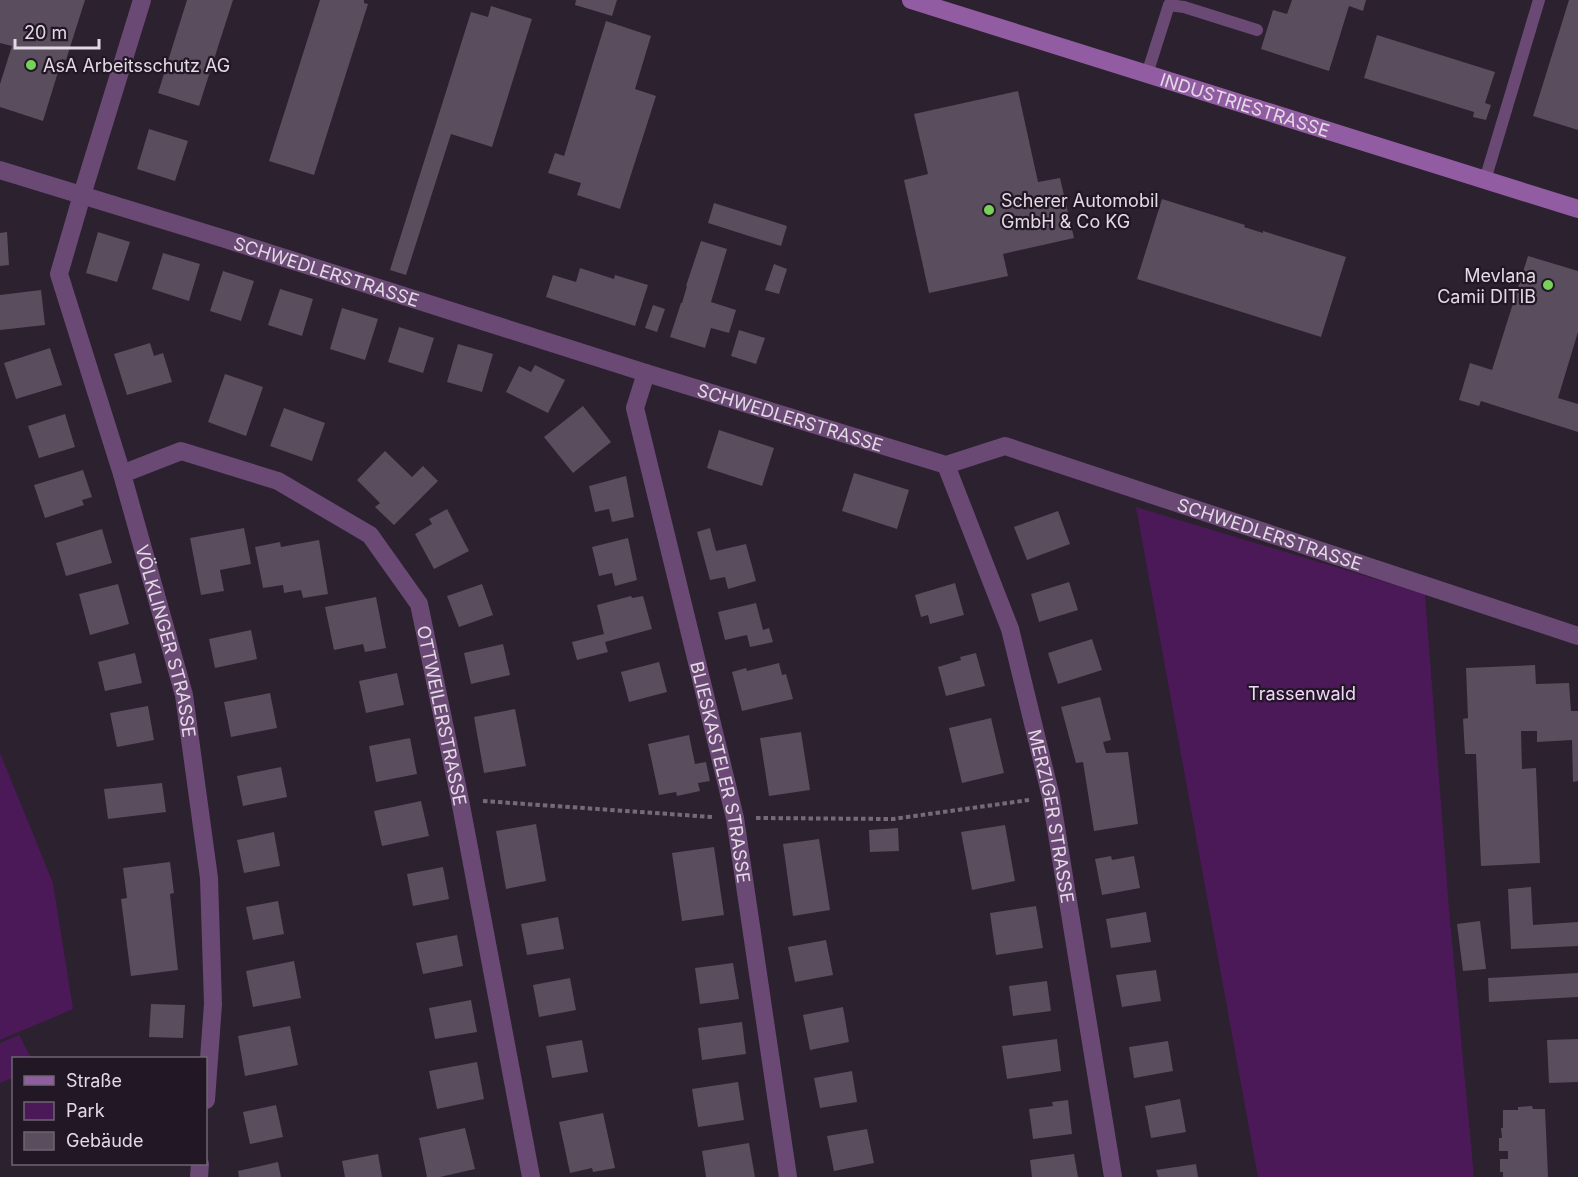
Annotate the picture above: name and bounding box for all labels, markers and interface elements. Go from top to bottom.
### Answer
scale bar [15,12,99,50]
text: 20 m [24,22,67,43]
place label: AsA Arbeitsschutz AG [43,55,230,76]
marker: AsA Arbeitsschutz AG [24,58,38,72]
street label: INDUSTRIESTRASSE [1158,68,1332,141]
place label: Scherer Automobil GmbH & Co KG [1001,190,1159,232]
marker: Scherer Automobil GmbH & Co KG [982,203,996,217]
street label: SCHWEDLERSTRASSE [231,232,422,311]
place label: Mevlana Camii DITIB [1437,265,1536,307]
marker: Mevlana Camii DITIB [1541,278,1555,292]
street label: SCHWEDLERSTRASSE [695,379,886,456]
street label: SCHWEDLERSTRASSE [1175,493,1365,574]
street label: VÖLKLINGER STRASSE [132,542,200,739]
street label: OTTWEILERSTRASSE [413,623,471,807]
street label: BLIESKASTELER STRASSE [687,659,755,884]
park label: Trassenwald [1248,683,1356,704]
street label: MERZIGER STRASSE [1024,727,1079,905]
legend [12,1057,207,1165]
text: Straße [66,1070,122,1091]
text: Park [66,1100,105,1121]
text: Gebäude [66,1130,143,1151]

